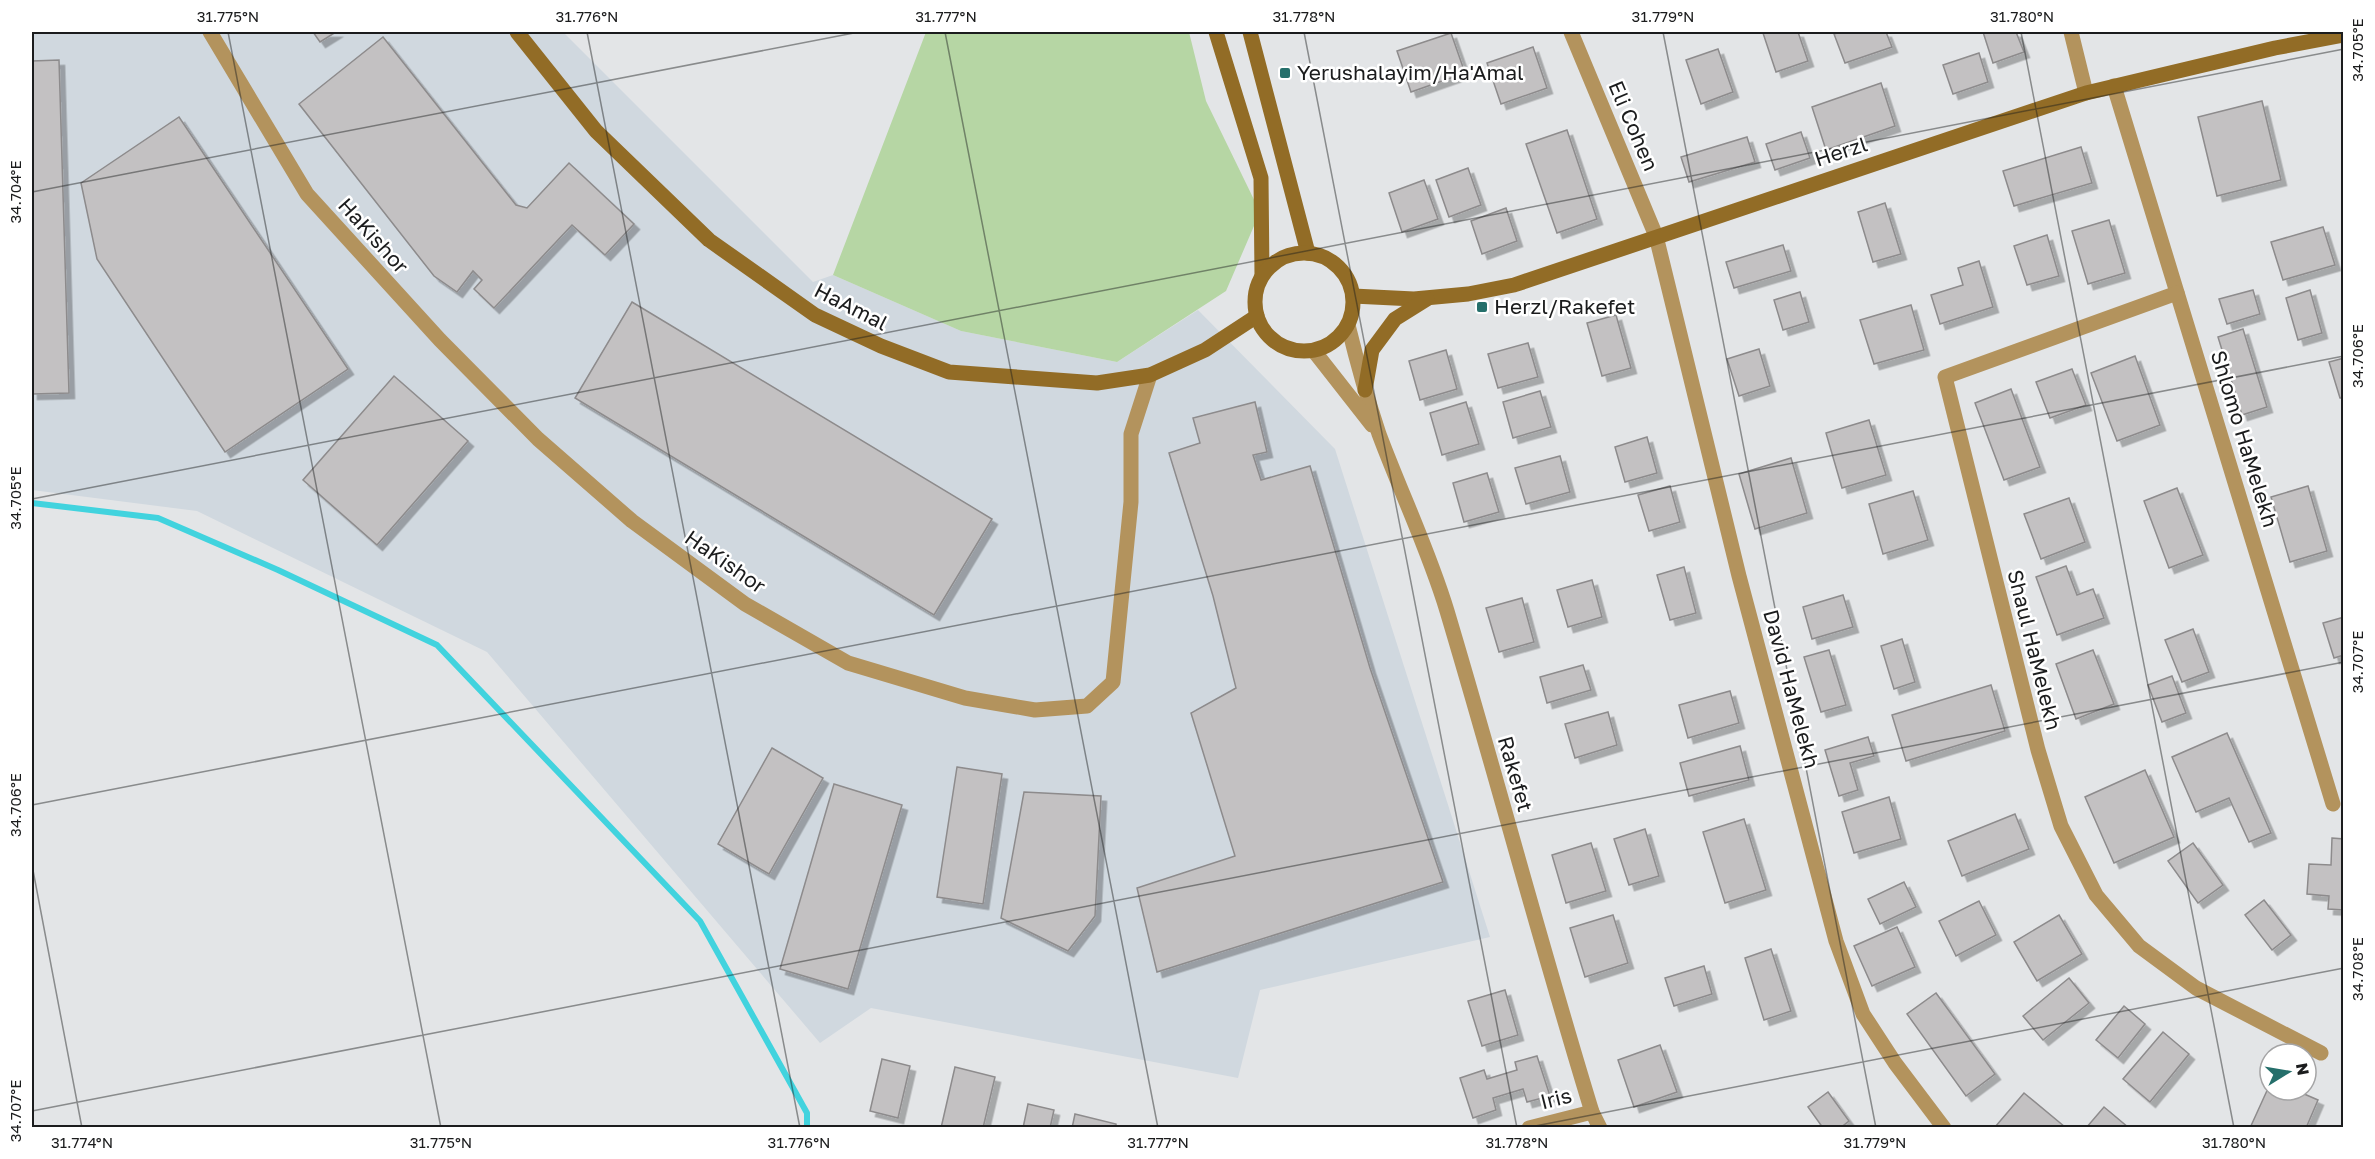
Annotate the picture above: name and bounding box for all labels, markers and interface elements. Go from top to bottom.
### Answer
text: 31.775°N [197,7,259,25]
text: 31.776°N [556,7,618,25]
text: 31.777°N [915,7,977,25]
text: 31.778°N [1273,7,1335,25]
text: 31.779°N [1632,7,1694,25]
text: 31.780°N [1990,7,2054,25]
text: 34.705°E [2348,18,2366,82]
place label: Yerushalayim/Ha'Amal [1297,59,1524,85]
marker: Yerushalayim/Ha'Amal [1278,66,1292,80]
street label: Eli Cohen [1603,77,1665,175]
street label: Herzl [1811,130,1870,172]
text: 34.704°E [6,160,24,224]
street label: HaKishor [333,192,414,279]
street label: HaAmal [810,277,893,336]
place label: Herzl/Rakefet [1494,293,1635,319]
marker: Herzl/Rakefet [1475,300,1489,314]
text: 34.706°E [2348,324,2366,388]
street label: Shlomo HaMelekh [2206,347,2284,530]
text: 34.705°E [6,466,24,530]
street label: HaKishor [680,524,771,598]
street label: Shaul HaMelekh [2002,567,2067,733]
street label: David HaMelekh [1758,607,1826,771]
text: 34.707°E [2348,631,2366,693]
street label: Rakefet [1493,733,1539,815]
text: 34.706°E [6,773,24,837]
text: 34.708°E [2348,937,2366,1001]
north arrow [2258,1042,2318,1102]
text: N [2292,1061,2314,1077]
text: 34.707°E [6,1080,24,1142]
street label: Iris [1537,1082,1574,1114]
text: 31.774°N [51,1133,113,1151]
text: 31.775°N [410,1133,472,1151]
text: 31.776°N [768,1133,830,1151]
text: 31.777°N [1127,1133,1189,1151]
text: 31.778°N [1486,1133,1548,1151]
text: 31.779°N [1844,1133,1906,1151]
text: 31.780°N [2202,1133,2266,1151]

